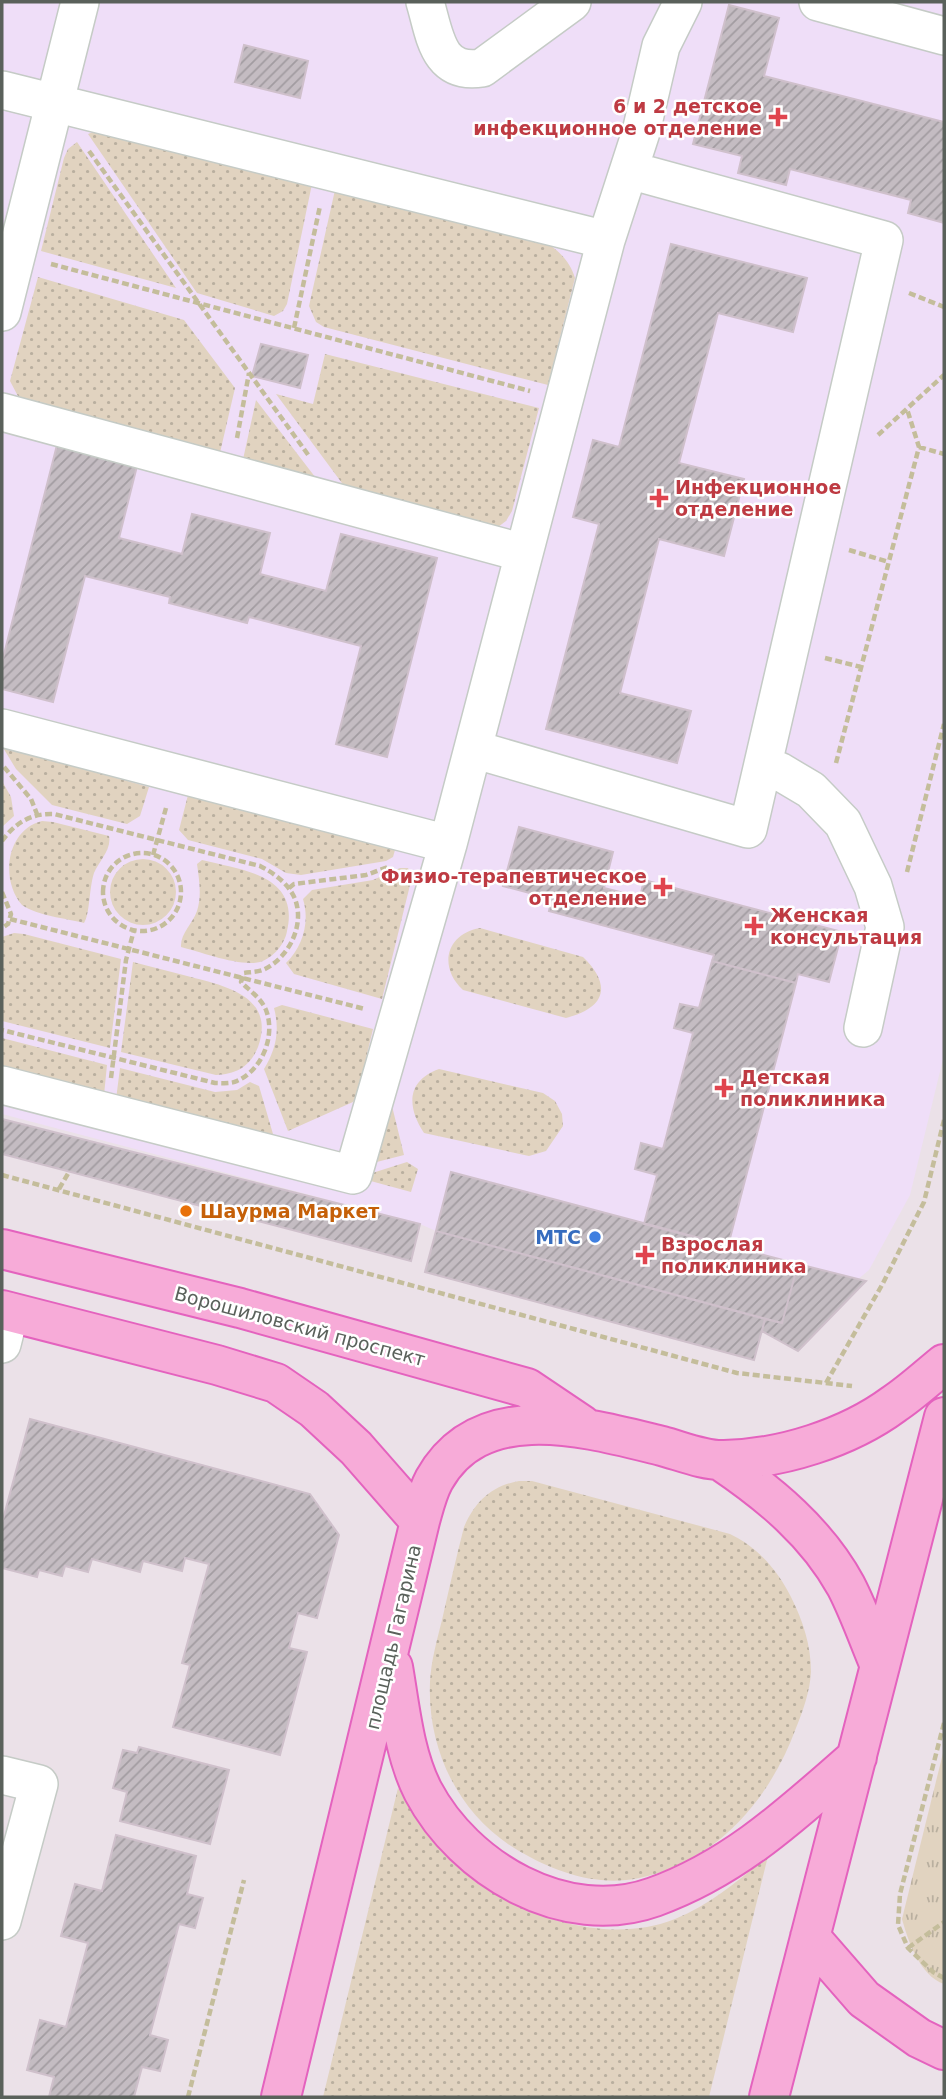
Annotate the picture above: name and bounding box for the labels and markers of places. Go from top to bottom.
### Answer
place label: 6 и 2 детское инфекционное отделение [473,95,762,139]
marker: 6 и 2 детское инфекционное отделение [768,107,788,127]
place label: Инфекционное отделение [675,476,841,520]
marker: Инфекционное отделение [649,488,669,508]
place label: Физио-терапевтическое отделение [381,865,647,909]
marker: Физио-терапевтическое отделение [653,877,673,897]
place label: Женская консультация [770,904,922,948]
marker: Женская консультация [744,916,764,936]
place label: Детская поликлиника [740,1066,886,1110]
marker: Детская поликлиника [714,1078,734,1098]
place label: Шаурма Маркет [200,1200,379,1222]
marker: Шаурма Маркет [178,1203,194,1219]
place label: МТС [535,1226,581,1248]
marker: МТС [587,1229,603,1245]
place label: Взрослая поликлиника [661,1233,807,1277]
marker: Взрослая поликлиника [635,1245,655,1265]

